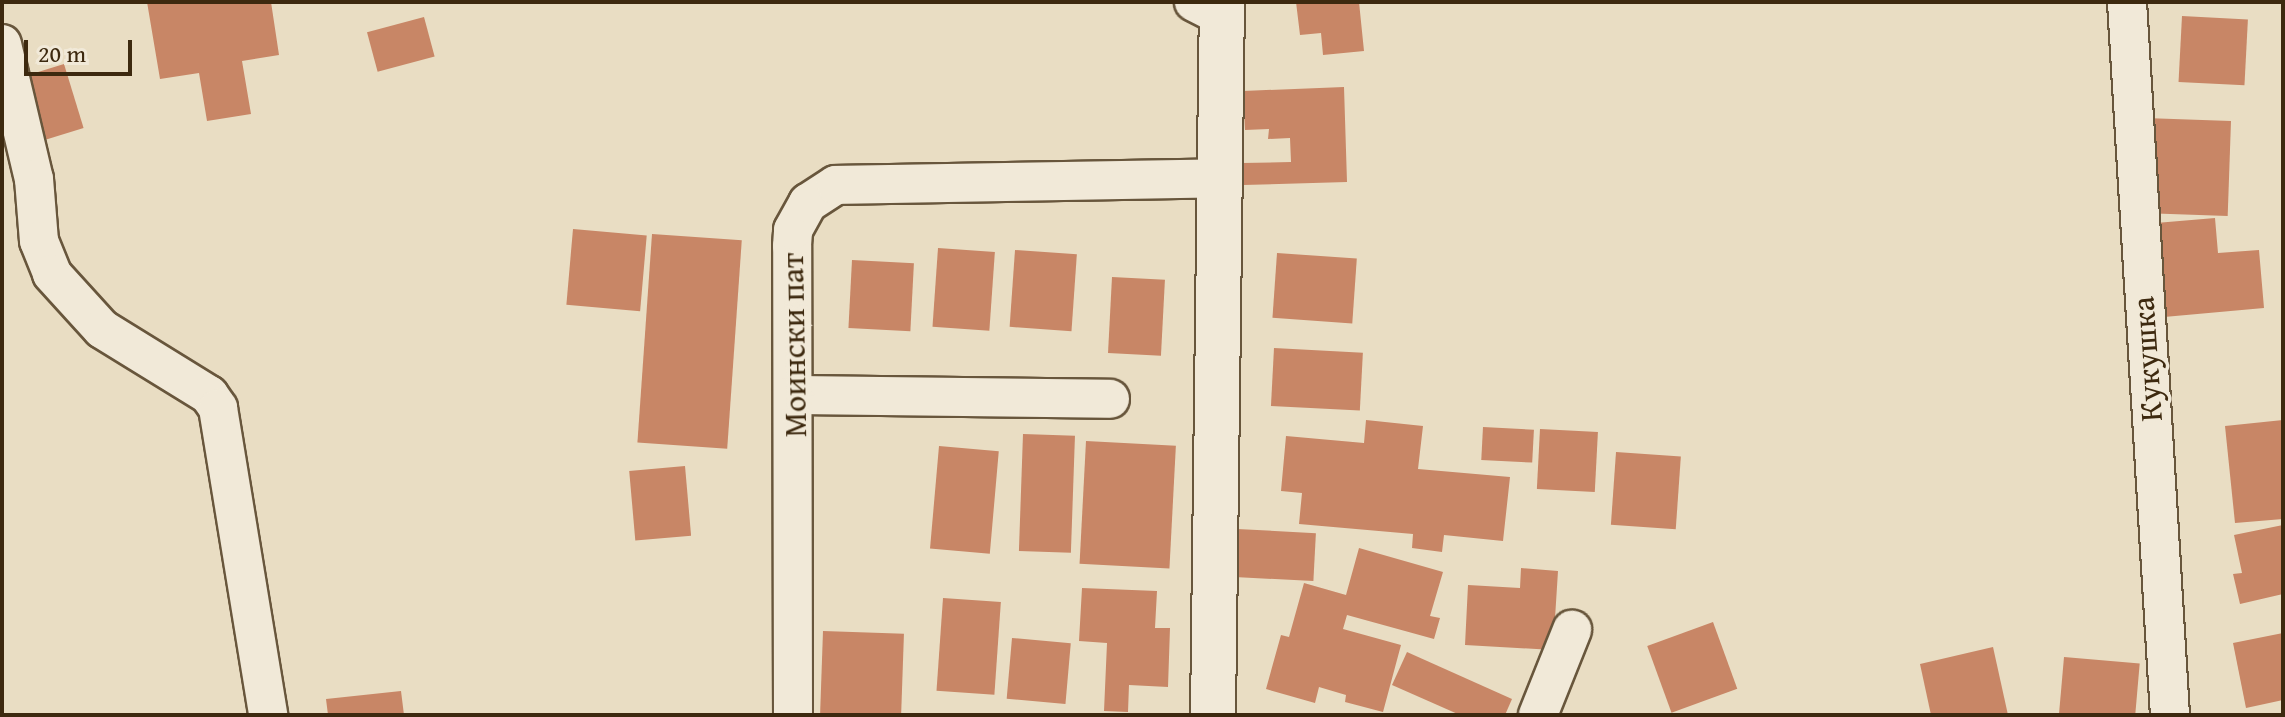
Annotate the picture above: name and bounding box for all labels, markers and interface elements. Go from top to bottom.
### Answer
scale bar [28,24,136,74]
text: 20 m [38,36,86,71]
street label: Моински пат [773,252,815,438]
street label: Кукушка [2123,295,2171,423]

